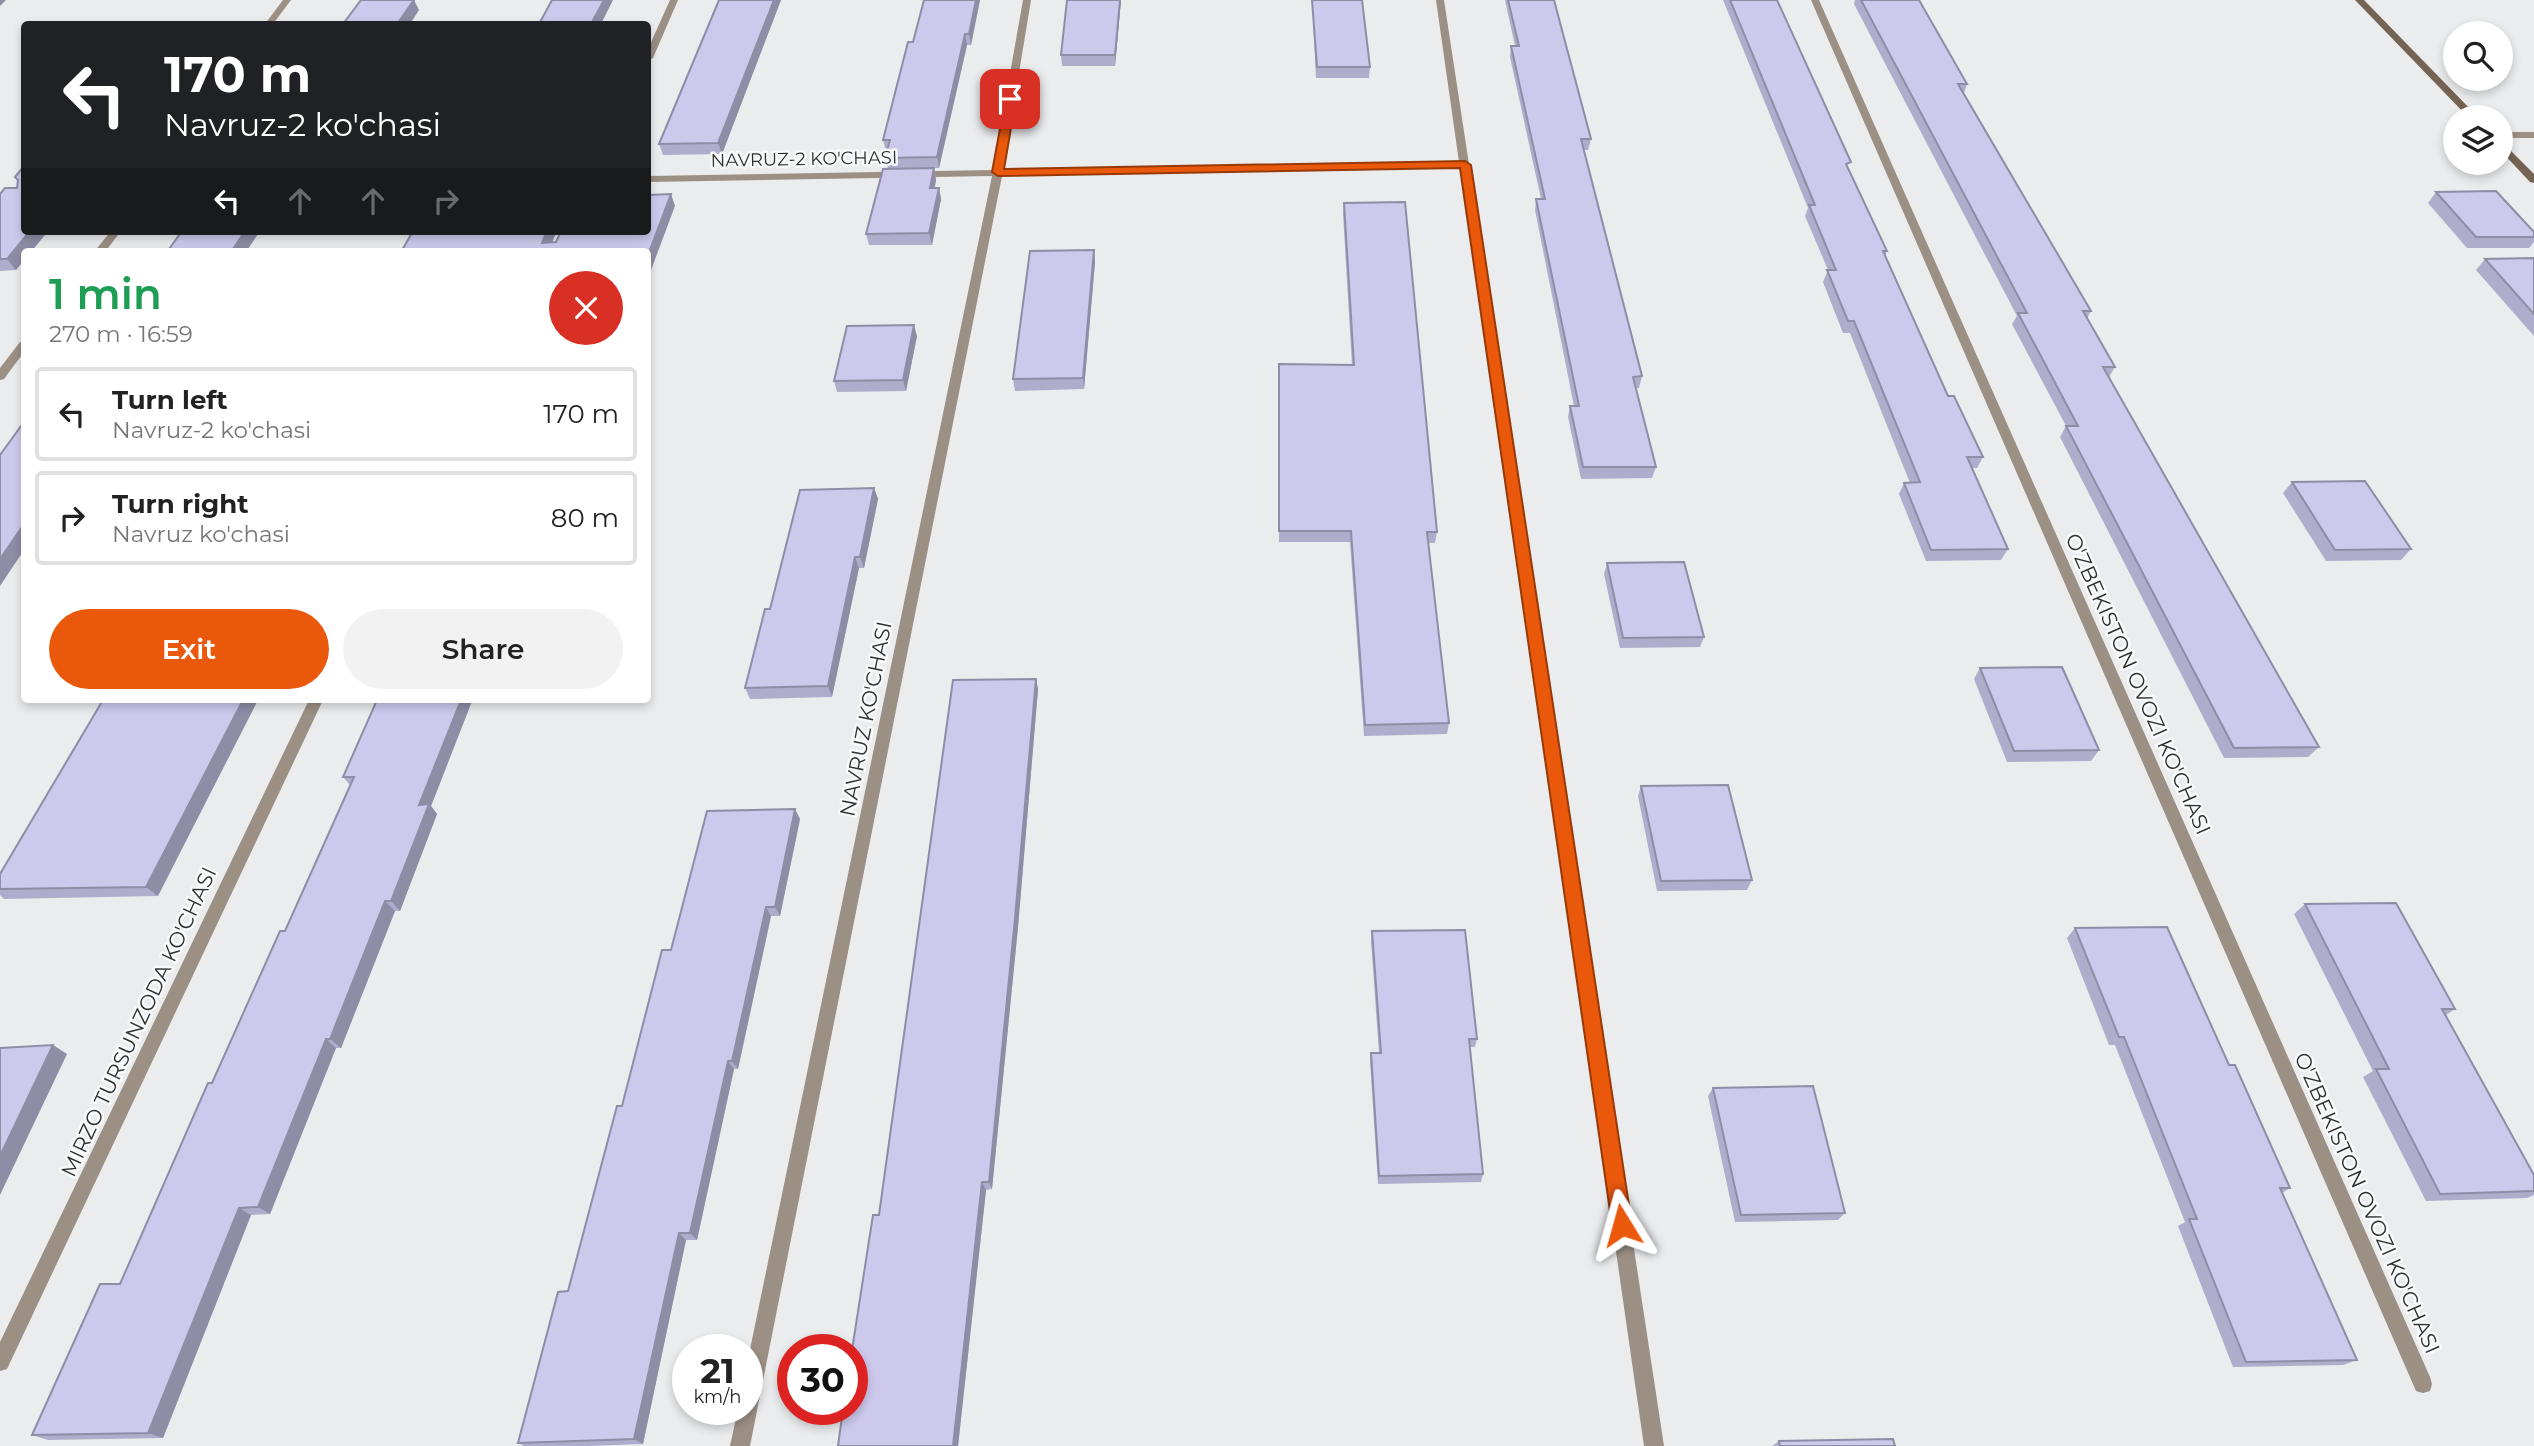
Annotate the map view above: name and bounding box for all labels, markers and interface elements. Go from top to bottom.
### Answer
map controls [2443,21,2513,175]
button: search [2443,21,2513,91]
text: 170 m [164,45,311,104]
icon: left [49,49,140,140]
pin [980,69,1040,129]
icon: arrive [991,80,1029,118]
text: Navruz-2 ko'chasi [164,105,441,144]
button: layers [2443,105,2513,175]
street label: NAVRUZ-2 KO'CHASI [711,146,897,172]
icon: left [208,182,246,220]
icon: ahead [281,182,319,220]
icon: ahead [354,182,392,220]
icon: right [427,182,465,220]
text: 1 min [49,268,162,320]
button: close [549,271,623,345]
text: 270 m · 16:59 [49,320,193,348]
text: Turn left [112,384,228,416]
icon: left [53,395,91,433]
text: 170 m [543,398,619,430]
text: Navruz-2 ko'chasi [112,416,311,444]
text: Turn right [112,488,248,520]
icon: right [53,499,91,537]
text: 80 m [551,502,619,534]
text: Navruz ko'chasi [112,520,290,548]
street label: O'ZBEKISTON OVOZI KO'CHASI [2061,529,2216,838]
button: Exit [49,609,329,689]
button: Share [343,609,623,689]
street label: NAVRUZ KO'CHASI [834,619,897,819]
street label: MIRZO TURSUNZODA KO'CHASI [56,863,221,1181]
street label: O'ZBEKISTON OVOZI KO'CHASI [2290,1048,2445,1357]
position arrow [1585,1188,1659,1262]
speed limit sign: 30 [777,1334,868,1425]
text: 21 [700,1349,735,1392]
text: km/h [693,1386,742,1408]

